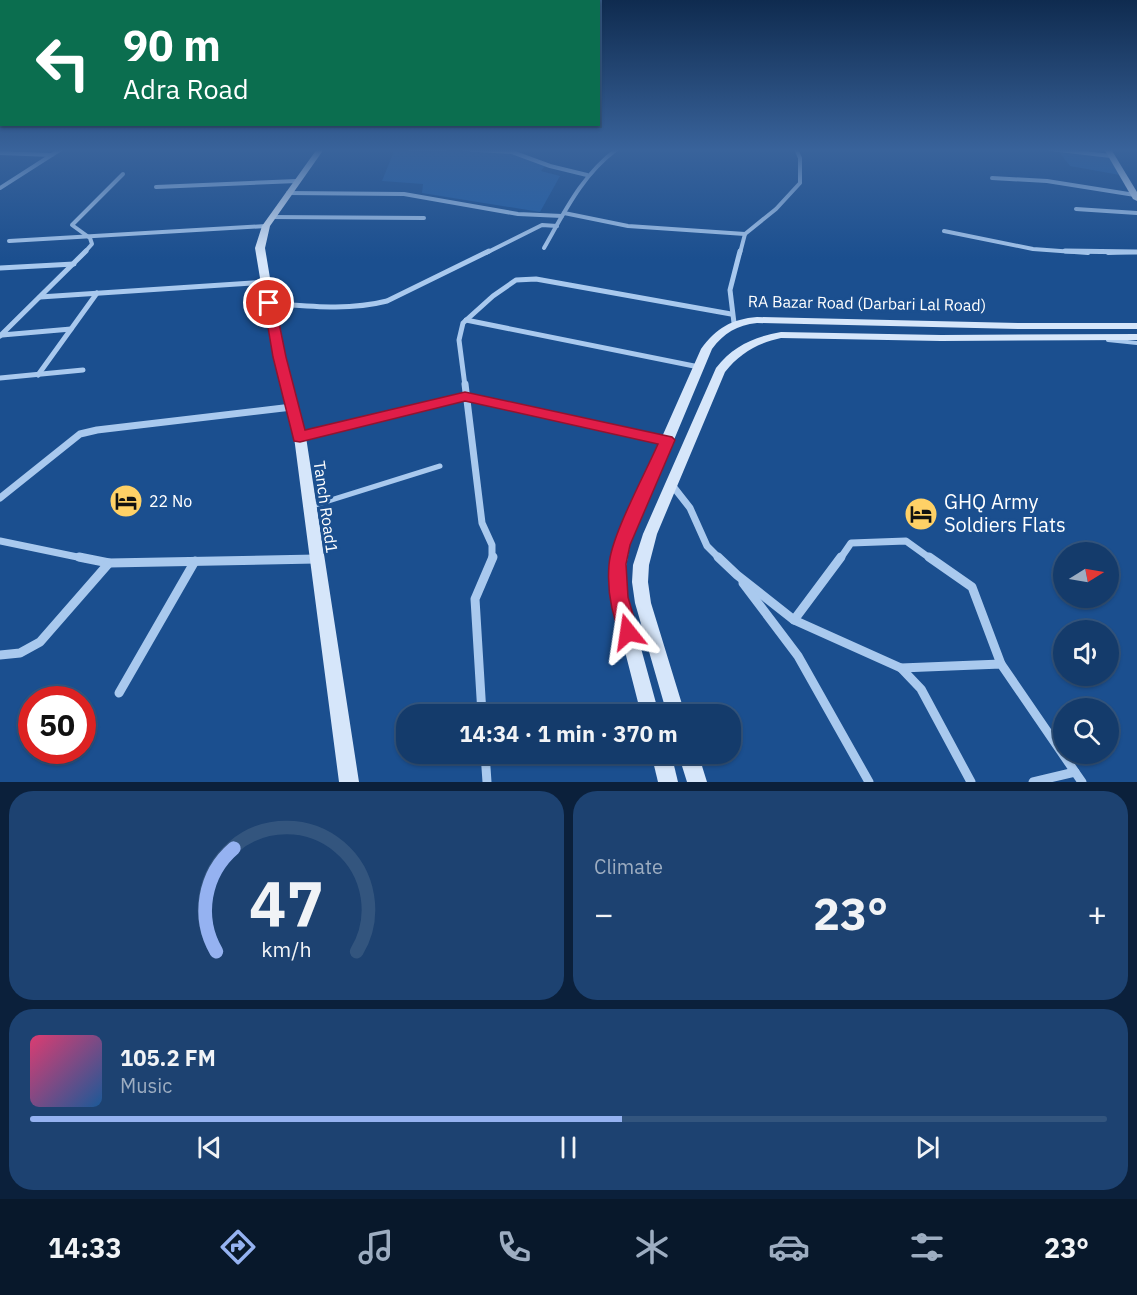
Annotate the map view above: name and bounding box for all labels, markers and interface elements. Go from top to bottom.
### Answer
text: 90 m [123,18,221,73]
icon: left [24,24,102,102]
text: Adra Road [123,71,249,106]
pin [243,277,294,328]
icon: arrive [252,286,285,319]
street label: RA Bazar Road (Darbari Lal Road) [748,291,986,315]
street label: Tanch Road1 [310,460,342,554]
hotel icon: 22 No [108,483,144,519]
place label: GHQ Army Soldiers Flats [944,488,1066,538]
place label: 22 No [149,491,192,511]
hotel icon: GHQ Army Soldiers Flats [903,496,939,532]
north arrow [1053,542,1119,608]
map controls [1053,542,1119,764]
position arrow [596,600,660,664]
button: sound [1053,620,1119,686]
speed limit sign: 50 [18,686,96,764]
button: search [1053,698,1119,764]
text: 14:34 · 1 min · 370 m [459,719,678,748]
text: Climate [594,853,663,880]
text: 47 [249,862,324,943]
text: 23° [813,884,888,942]
text: − [594,892,614,935]
text: + [1087,892,1107,935]
text: km/h [261,936,312,964]
text: 105.2 FM [120,1043,216,1072]
text: Music [120,1072,172,1099]
icon: previous [193,1131,226,1164]
icon: pause [552,1131,585,1164]
icon: next [911,1131,944,1164]
icon: directions [217,1226,259,1268]
icon: music [355,1226,397,1268]
icon: phone [493,1226,535,1268]
icon: climate [631,1226,673,1268]
icon: car [768,1226,810,1268]
icon: filters [906,1226,948,1268]
text: 14:33 [48,1230,122,1265]
text: 23° [1044,1230,1089,1265]

